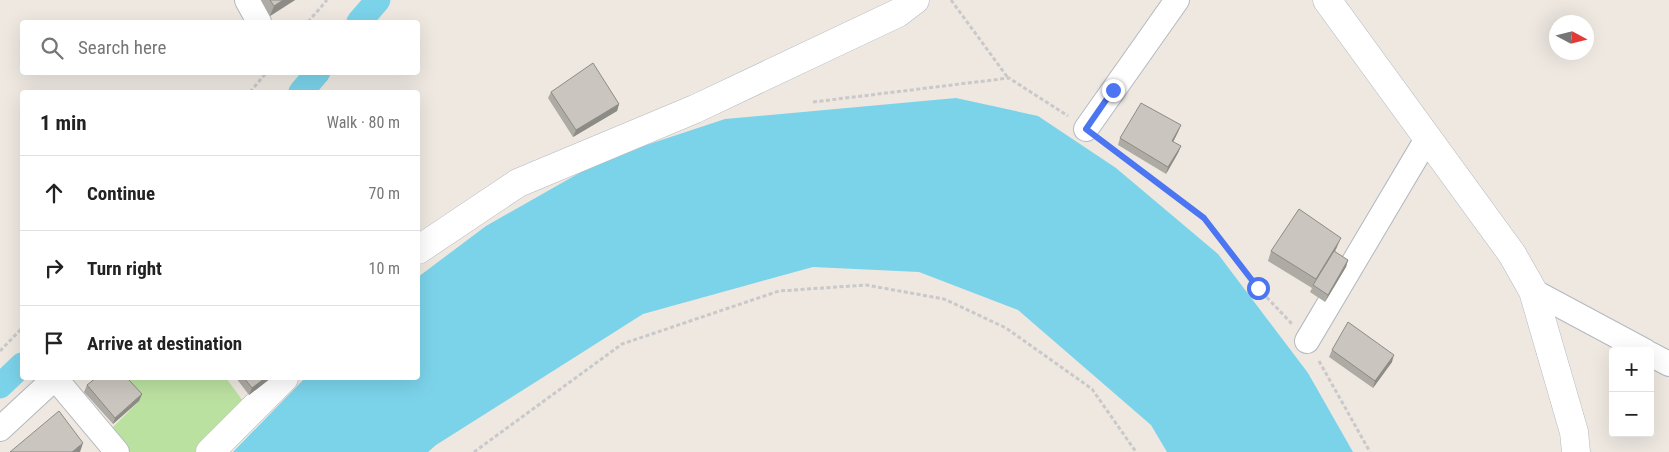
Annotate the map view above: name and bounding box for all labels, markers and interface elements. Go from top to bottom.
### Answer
north arrow [1549,15,1594,60]
search box [20,20,420,75]
icon: search [38,34,66,62]
text: Search here [78,36,166,59]
route end [1102,79,1125,102]
text: 1 min [40,111,87,135]
text: Walk · 80 m [327,113,400,132]
icon: ahead [40,179,68,207]
text: Continue [87,182,155,205]
text: 70 m [368,184,400,203]
icon: right [40,254,68,282]
text: Turn right [87,257,162,280]
text: 10 m [368,259,400,278]
route start [1247,277,1270,300]
icon: arrive [40,329,68,357]
text: Arrive at destination [87,332,242,355]
map controls [1609,347,1654,437]
button: + [1609,347,1654,392]
button: − [1609,392,1654,437]

